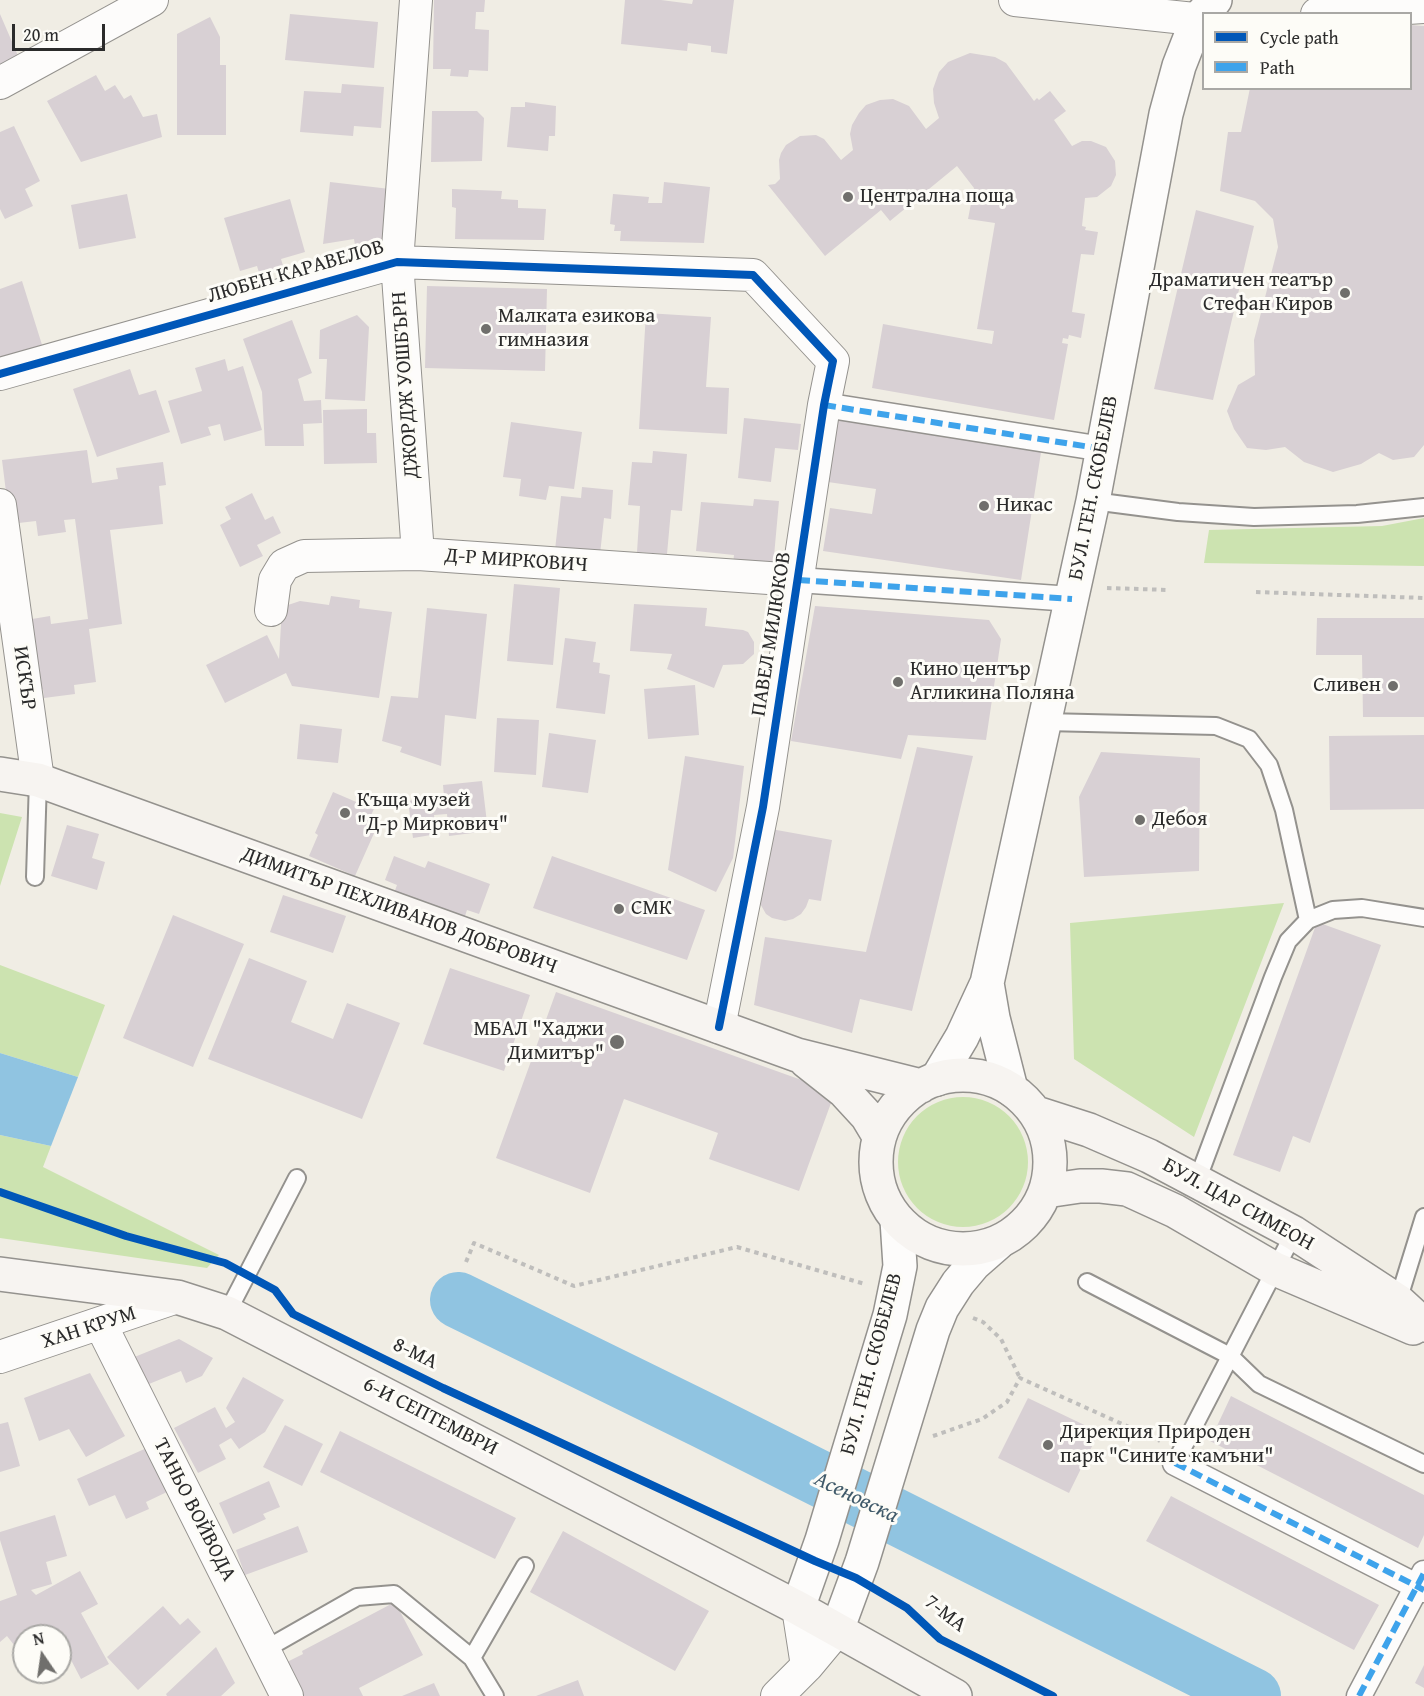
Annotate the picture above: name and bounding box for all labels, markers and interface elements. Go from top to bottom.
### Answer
scale bar [15,12,108,50]
legend [1202,12,1412,90]
text: 20 m [23,21,59,48]
text: Cycle path [1260,24,1339,51]
text: Path [1260,54,1295,81]
place label: Централна поща [860,184,1014,210]
marker: Централна поща [841,190,855,204]
street label: ЛЮБЕН КАРАВЕЛОВ [205,235,387,309]
place label: Драматичен театър Стефан Киров [1149,268,1333,318]
marker: Драматичен театър Стефан Киров [1338,286,1352,300]
street label: ДЖОРДЖ УОШБЪРН [387,291,425,479]
place label: Малката езикова гимназия [498,304,655,354]
marker: Малката езикова гимназия [479,322,493,336]
street label: БУЛ. ГЕН. СКОБЕЛЕВ [1064,393,1124,583]
place label: Никас [996,493,1053,519]
marker: Никас [977,499,991,513]
street label: Д-Р МИРКОВИЧ [444,543,588,579]
street label: ПАВЕЛ МИЛЮКОВ [747,550,797,718]
street label: ИСКЪР [7,644,41,712]
place label: Кино център Агликина Поляна [910,657,1075,707]
place label: Сливен [1313,673,1381,699]
marker: Кино център Агликина Поляна [891,675,905,689]
marker: Сливен [1386,679,1400,693]
place label: Къща музей "Д-р Миркович" [357,788,508,838]
marker: Къща музей "Д-р Миркович" [338,806,352,820]
place label: Дебоя [1152,807,1207,833]
marker: Дебоя [1133,813,1147,827]
street label: ДИМИТЪР ПЕХЛИВАНОВ ДОБРОВИЧ [238,842,560,980]
place label: СМК [631,896,672,922]
marker: СМК [612,902,626,916]
place label: МБАЛ "Хаджи Димитър" [473,1017,604,1067]
marker: МБАЛ "Хаджи Димитър" [608,1033,626,1051]
street label: БУЛ. ЦАР СИМЕОН [1158,1153,1318,1257]
street label: БУЛ. ГЕН. СКОБЕЛЕВ [836,1270,908,1458]
street label: ХАН КРУМ [39,1301,139,1355]
street label: 8-МА [389,1332,441,1376]
street label: 6-И СЕПТЕМВРИ [358,1372,502,1462]
place label: Дирекция Природен парк "Сините камъни" [1060,1420,1273,1470]
street label: ТАНЬО ВОЙВОДА [147,1434,241,1586]
marker: Дирекция Природен парк "Сините камъни" [1041,1438,1055,1452]
water label: Асеновска [810,1466,902,1530]
street label: 7-МА [919,1590,971,1638]
north arrow [12,1624,72,1684]
text: N [30,1626,46,1651]

